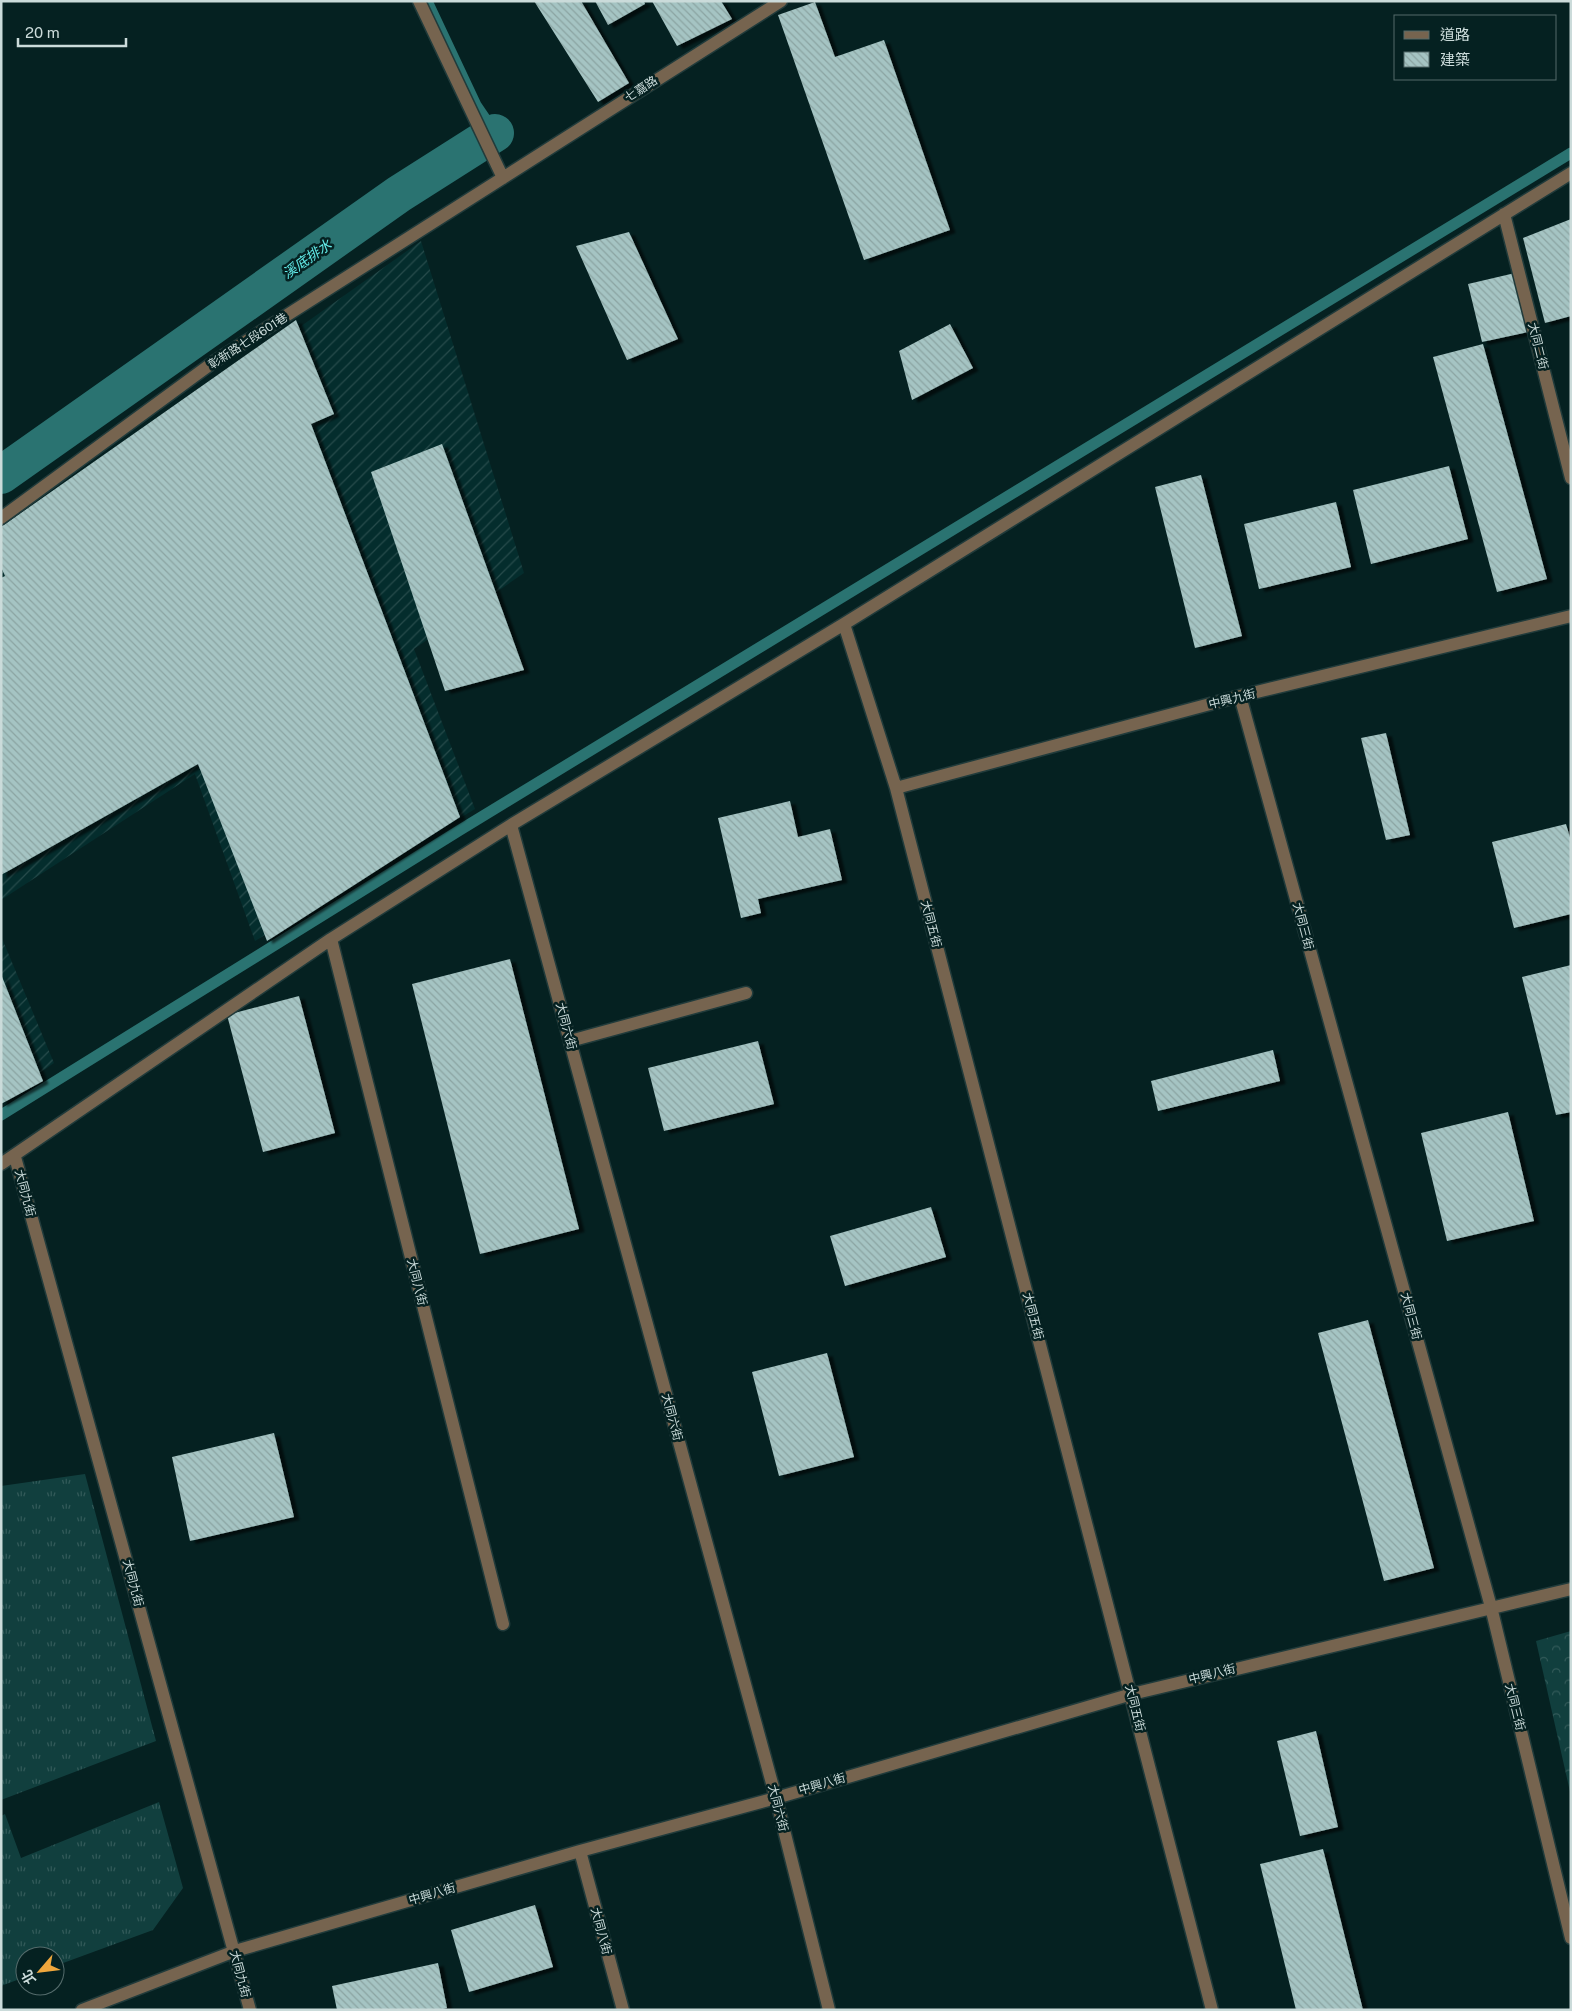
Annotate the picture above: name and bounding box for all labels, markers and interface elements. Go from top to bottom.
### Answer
scale bar [18,15,125,47]
legend [1394,15,1557,80]
text: 20 m [25,24,60,41]
text: 道路 [1440,26,1470,43]
text: 建築 [1440,51,1470,68]
street label: 七嘉路 [622,73,660,105]
water label: 溪底排水 [279,236,335,282]
street label: 彰新路七段601巷 [206,310,290,372]
street label: 大同二街 [1525,321,1551,371]
street label: 中興九街 [1207,686,1257,712]
street label: 大同五街 [918,899,944,949]
street label: 大同三街 [1290,901,1316,951]
street label: 大同六街 [553,1001,579,1051]
street label: 大同九街 [12,1168,38,1218]
street label: 大同八街 [404,1257,430,1307]
street label: 大同五街 [1020,1291,1046,1341]
street label: 大同三街 [1398,1291,1424,1341]
street label: 大同六街 [659,1392,685,1442]
street label: 大同九街 [120,1558,146,1608]
street label: 中興八街 [1187,1661,1237,1687]
street label: 大同三街 [1502,1682,1528,1732]
street label: 大同五街 [1122,1683,1148,1733]
street label: 中興八街 [797,1771,847,1797]
street label: 大同六街 [765,1783,791,1833]
street label: 中興八街 [407,1881,457,1907]
street label: 大同八街 [588,1906,614,1956]
north arrow [15,1946,65,1996]
street label: 大同九街 [227,1949,253,1999]
text: 北 [18,1967,39,1987]

